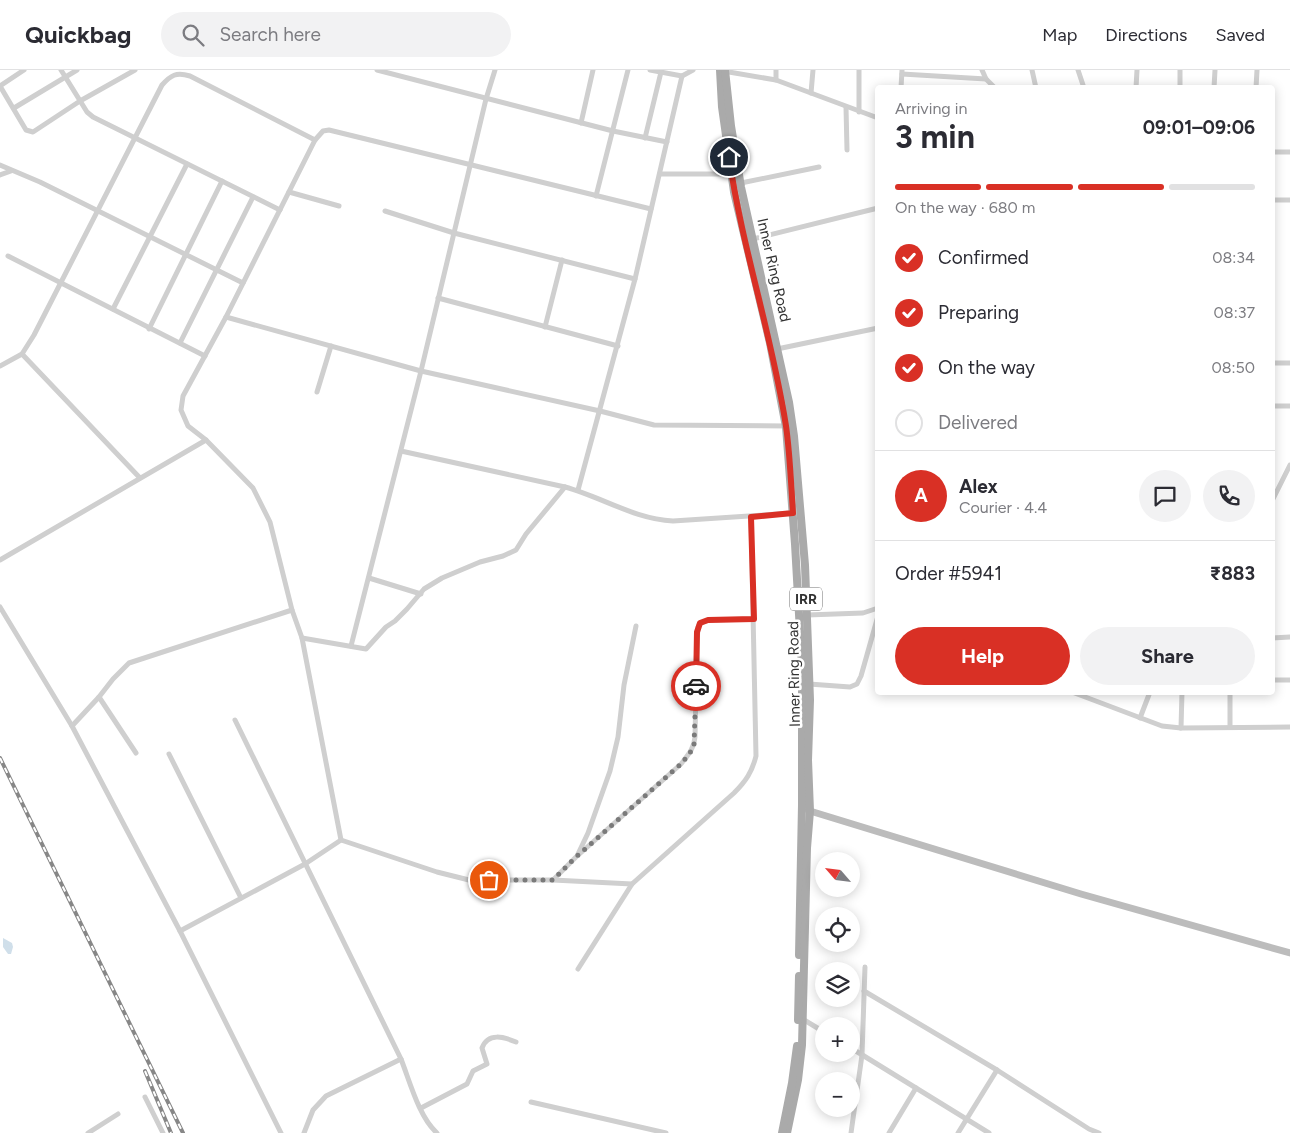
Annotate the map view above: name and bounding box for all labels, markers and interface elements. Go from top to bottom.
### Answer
search box [161,12,511,57]
text: Quickbag [25,20,131,49]
icon: search [179,21,207,49]
text: Search here [219,23,321,46]
text: Map [1042,24,1077,46]
text: Directions [1105,24,1187,46]
text: Saved [1215,24,1265,46]
text: Arriving in [895,99,967,118]
text: 09:01–09:06 [1143,116,1255,139]
text: 3 min [895,118,975,156]
pin [708,136,750,178]
icon: home [715,143,743,171]
text: On the way · 680 m [895,198,1035,217]
street label: Inner Ring Road [753,216,795,324]
icon: check [895,244,923,272]
text: Confirmed [938,246,1029,269]
text: 08:34 [1212,248,1255,267]
icon: check [895,299,923,327]
text: Preparing [938,301,1019,324]
text: 08:37 [1214,303,1255,322]
icon: check [895,354,923,382]
text: On the way [938,356,1035,379]
text: 08:50 [1211,358,1255,377]
text: Delivered [938,411,1018,434]
button: chat [1139,470,1191,522]
button: phone [1203,470,1255,522]
text: Alex [959,475,998,498]
text: A [914,484,928,507]
text: Courier · 4.4 [959,498,1047,517]
text: Order #5941 [895,562,1002,585]
text: ₹883 [1210,562,1255,585]
road number: IRR [790,588,822,610]
street label: Inner Ring Road [784,621,804,727]
button: Help [895,627,1070,685]
button: Share [1080,627,1255,685]
courier [671,661,721,711]
icon: car [682,672,710,700]
north arrow [815,852,860,898]
map controls [815,852,860,1117]
pin [468,859,510,901]
icon: bag [475,866,503,894]
button: locate [815,907,860,952]
button: layers [815,962,860,1007]
button: + [815,1017,860,1062]
button: − [815,1072,860,1117]

